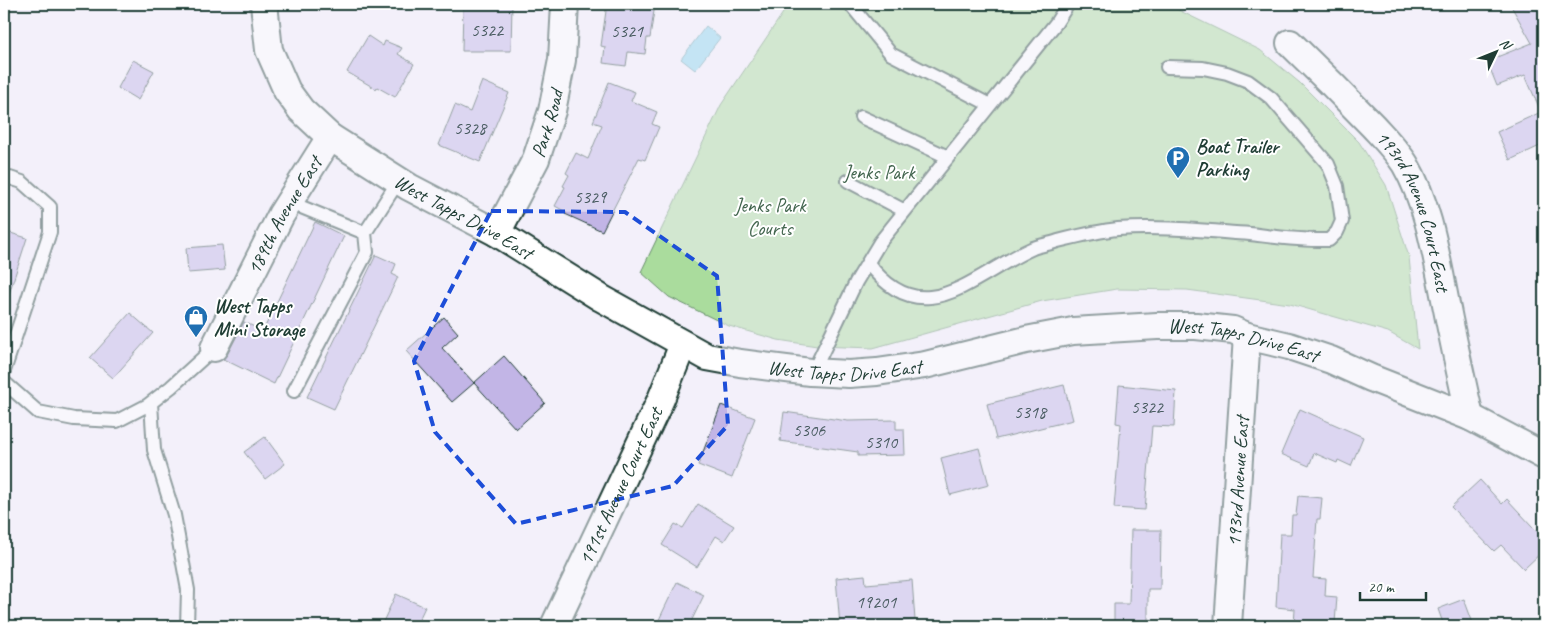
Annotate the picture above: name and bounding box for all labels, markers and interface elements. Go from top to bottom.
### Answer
house number: 5322 [471,19,505,41]
house number: 5321 [611,20,644,42]
north arrow [1470,28,1520,78]
text: N [1496,35,1516,54]
street label: Park Road [525,84,570,161]
house number: 5328 [454,117,488,139]
street label: 193rd Avenue Court East [1370,125,1456,296]
place label: Boat Trailer Parking [1196,134,1281,182]
parking icon: Boat Trailer Parking [1165,145,1191,179]
street label: 189th Avenue East [241,149,329,279]
park label: Jenks Park [842,160,916,185]
street label: West Tapps Drive East [390,169,540,267]
house number: 5329 [574,186,608,208]
park label: Jenks Park Courts [733,193,807,241]
place label: West Tapps Mini Storage [214,294,306,342]
shop icon: West Tapps Mini Storage [183,304,209,338]
street label: West Tapps Drive East [1168,314,1325,369]
street label: West Tapps Drive East [766,353,927,387]
house number: 5322 [1131,396,1165,418]
street label: 191st Avenue Court East [573,401,669,569]
house number: 5318 [1014,401,1048,423]
street label: 193rd Avenue East [1221,412,1255,547]
house number: 5306 [793,419,826,441]
house number: 5310 [865,431,899,453]
scale bar [1360,570,1427,602]
text: 20 m [1368,578,1395,597]
house number: 19201 [856,591,897,613]

